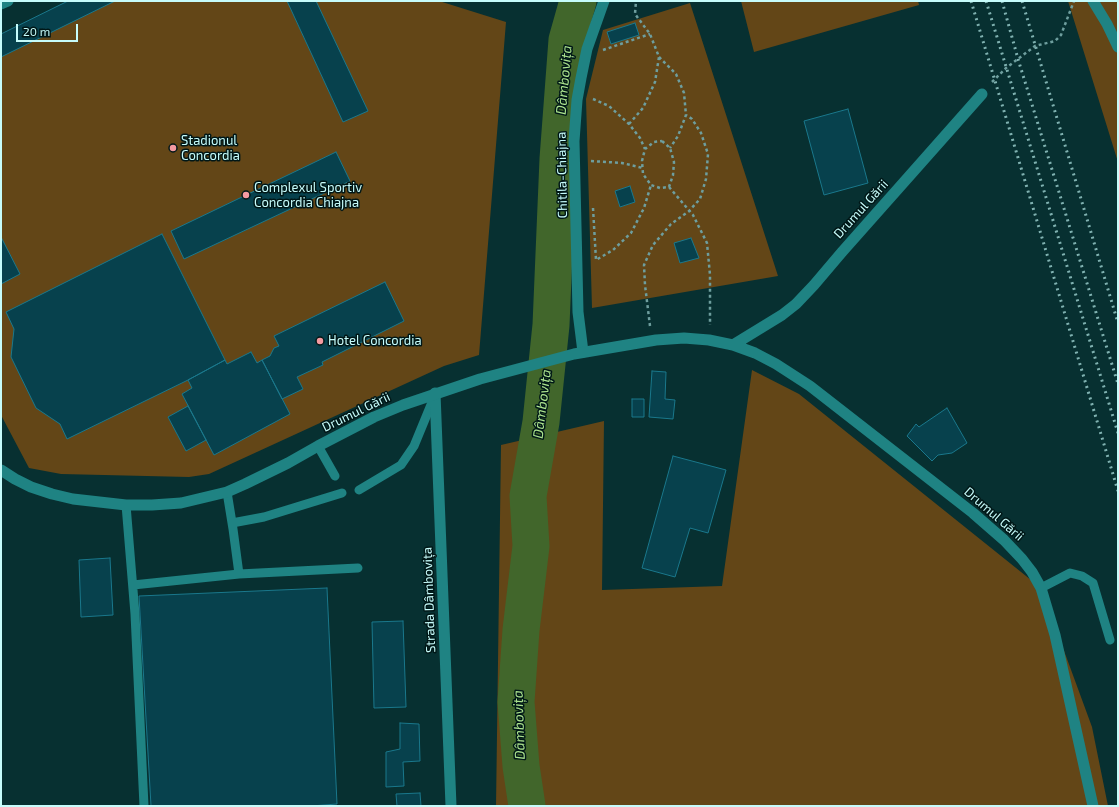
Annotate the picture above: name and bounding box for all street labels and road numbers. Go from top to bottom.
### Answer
street label: Chitila-Chiajna [553,132,571,218]
street label: Drumul Gării [831,176,891,242]
street label: Drumul Gării [319,389,393,435]
street label: Drumul Gării [961,484,1027,544]
street label: Strada Dâmbovița [419,547,439,653]

